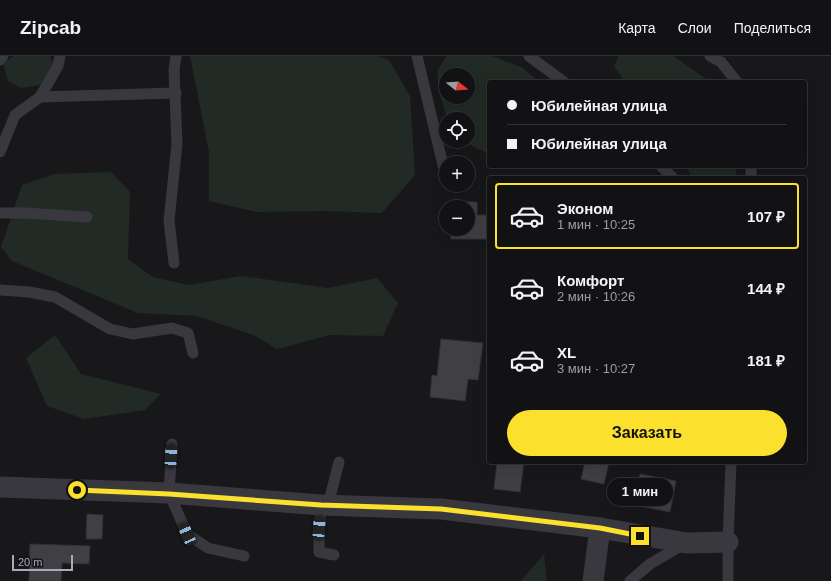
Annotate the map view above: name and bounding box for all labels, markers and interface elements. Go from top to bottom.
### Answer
text: Zipcab [20,17,81,38]
text: Карта [618,20,656,36]
text: Слои [678,20,712,36]
text: Поделиться [734,20,811,36]
north arrow [439,68,475,104]
map controls [439,68,475,236]
text: Юбилейная улица [531,97,667,114]
button: locate [439,112,475,148]
text: Юбилейная улица [531,135,667,152]
button: + [439,156,475,192]
icon: car [509,198,545,234]
button: − [439,200,475,236]
text: Эконом [557,200,613,217]
text: 107 ₽ [747,208,785,225]
text: 1 мин · 10:25 [557,217,635,232]
icon: car [509,270,545,306]
text: Комфорт [557,272,624,289]
text: 144 ₽ [747,280,785,297]
text: 2 мин · 10:26 [557,289,635,304]
icon: car [509,342,545,378]
text: XL [557,344,576,361]
text: 181 ₽ [747,352,785,369]
text: 3 мин · 10:27 [557,361,635,376]
button: Заказать [507,410,787,456]
car [164,444,178,468]
callout: 1 мин [607,478,673,506]
route start [68,481,86,499]
text: 1 мин [622,484,658,499]
car [312,516,326,540]
car [177,521,197,547]
route end [631,527,649,545]
scale bar [12,553,73,572]
text: 20 m [18,556,42,568]

